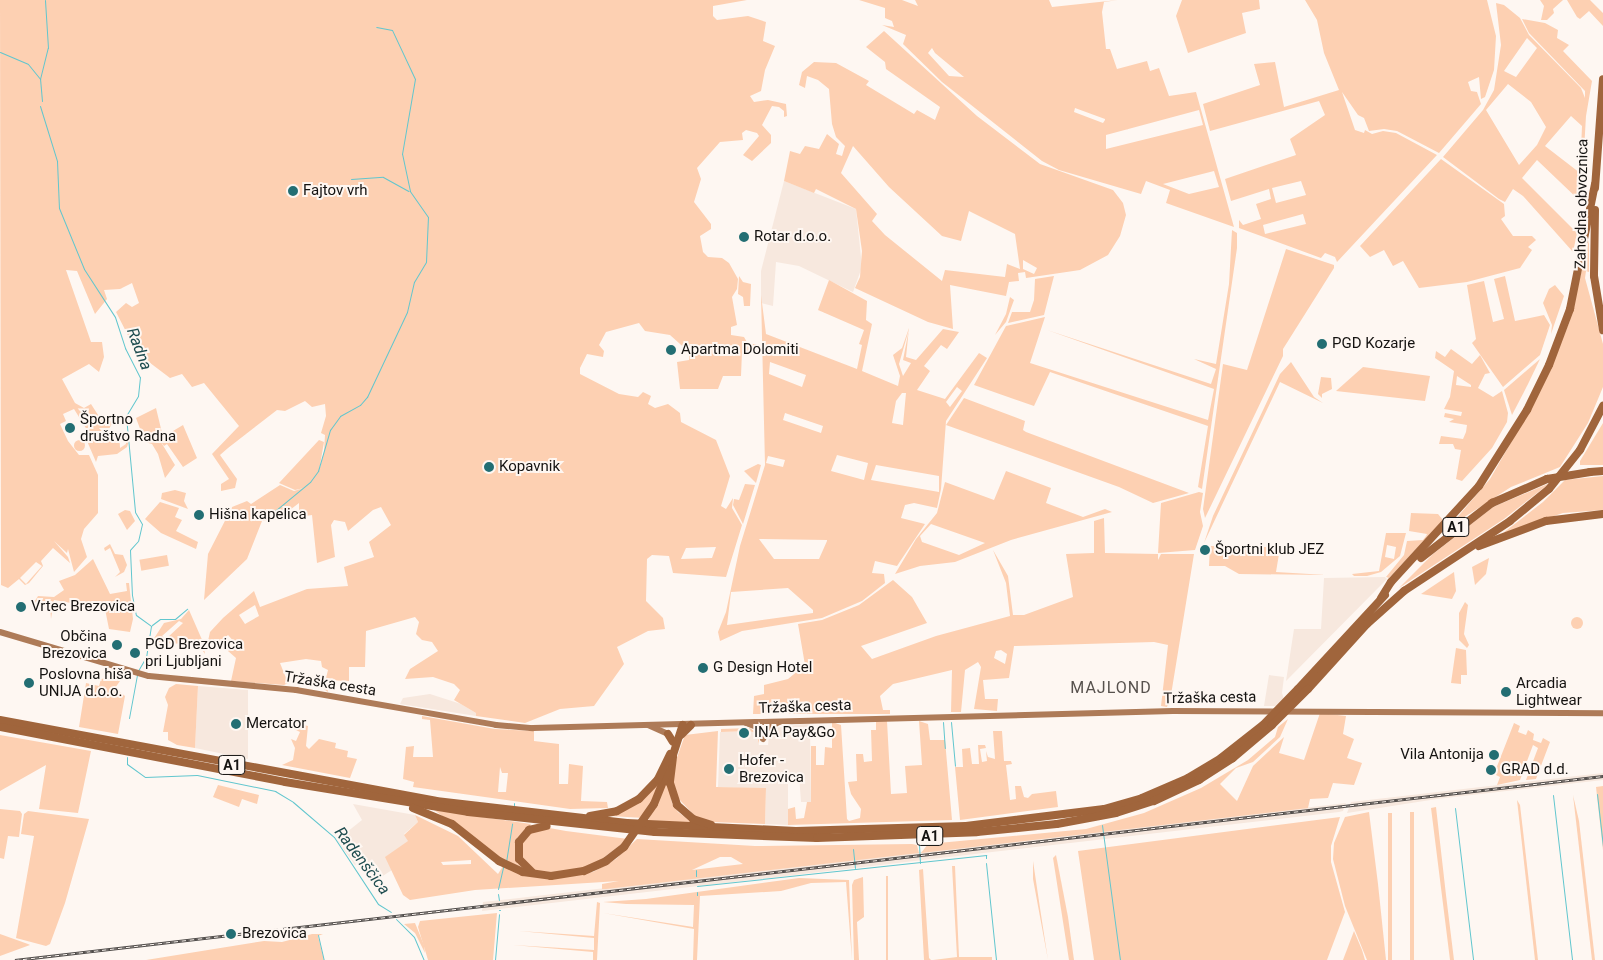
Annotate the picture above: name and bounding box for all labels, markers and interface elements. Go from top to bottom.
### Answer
street label: Zahodna obvoznica [1572,139,1592,269]
place label: Fajtov vrh [303,182,368,200]
marker: Fajtov vrh [287,185,299,197]
place label: Rotar d.o.o. [754,228,831,246]
marker: Rotar d.o.o. [738,231,750,243]
water label: Radna [122,325,156,373]
place label: PGD Kozarje [1332,335,1415,353]
marker: PGD Kozarje [1316,338,1328,350]
place label: Apartma Dolomiti [681,341,799,359]
marker: Apartma Dolomiti [665,344,677,356]
place label: Športno društvo Radna [80,410,176,445]
marker: Športno društvo Radna [64,422,76,434]
place label: Kopavnik [499,458,560,476]
marker: Kopavnik [483,461,495,473]
place label: Hišna kapelica [209,506,307,524]
marker: Hišna kapelica [193,509,205,521]
road number: A1 [1442,516,1470,538]
place label: Športni klub JEZ [1215,541,1324,559]
marker: Športni klub JEZ [1199,544,1211,556]
place label: Vrtec Brezovica [31,598,135,616]
marker: Vrtec Brezovica [15,601,27,613]
place label: Občina Brezovica [42,627,107,662]
place label: PGD Brezovica pri Ljubljani [145,635,243,670]
marker: Občina Brezovica [111,639,123,651]
marker: PGD Brezovica pri Ljubljani [129,647,141,659]
place label: G Design Hotel [713,659,812,677]
marker: G Design Hotel [697,662,709,674]
place label: Poslovna hiša UNIJA d.o.o. [39,665,132,700]
street label: Tržaška cesta [283,668,377,700]
place label: Arcadia Lightwear [1516,674,1582,709]
marker: Poslovna hiša UNIJA d.o.o. [23,677,35,689]
district label: MAJLOND [1069,678,1153,698]
marker: Arcadia Lightwear [1500,686,1512,698]
street label: Tržaška cesta [1163,688,1257,708]
street label: Tržaška cesta [758,696,852,718]
place label: Mercator [246,715,306,733]
marker: Mercator [230,718,242,730]
place label: INA Pay&Go [754,724,835,742]
marker: INA Pay&Go [738,727,750,739]
place label: Vila Antonija [1400,746,1484,764]
marker: Vila Antonija [1488,749,1500,761]
place label: Hofer - Brezovica [739,751,804,786]
road number: A1 [218,754,246,776]
place label: GRAD d.d. [1501,761,1569,779]
marker: Hofer - Brezovica [723,763,735,775]
marker: GRAD d.d. [1485,764,1497,776]
water label: Radenščica [330,823,394,899]
road number: A1 [916,824,944,848]
place label: Brezovica [242,925,307,943]
marker: Brezovica [224,927,238,941]

